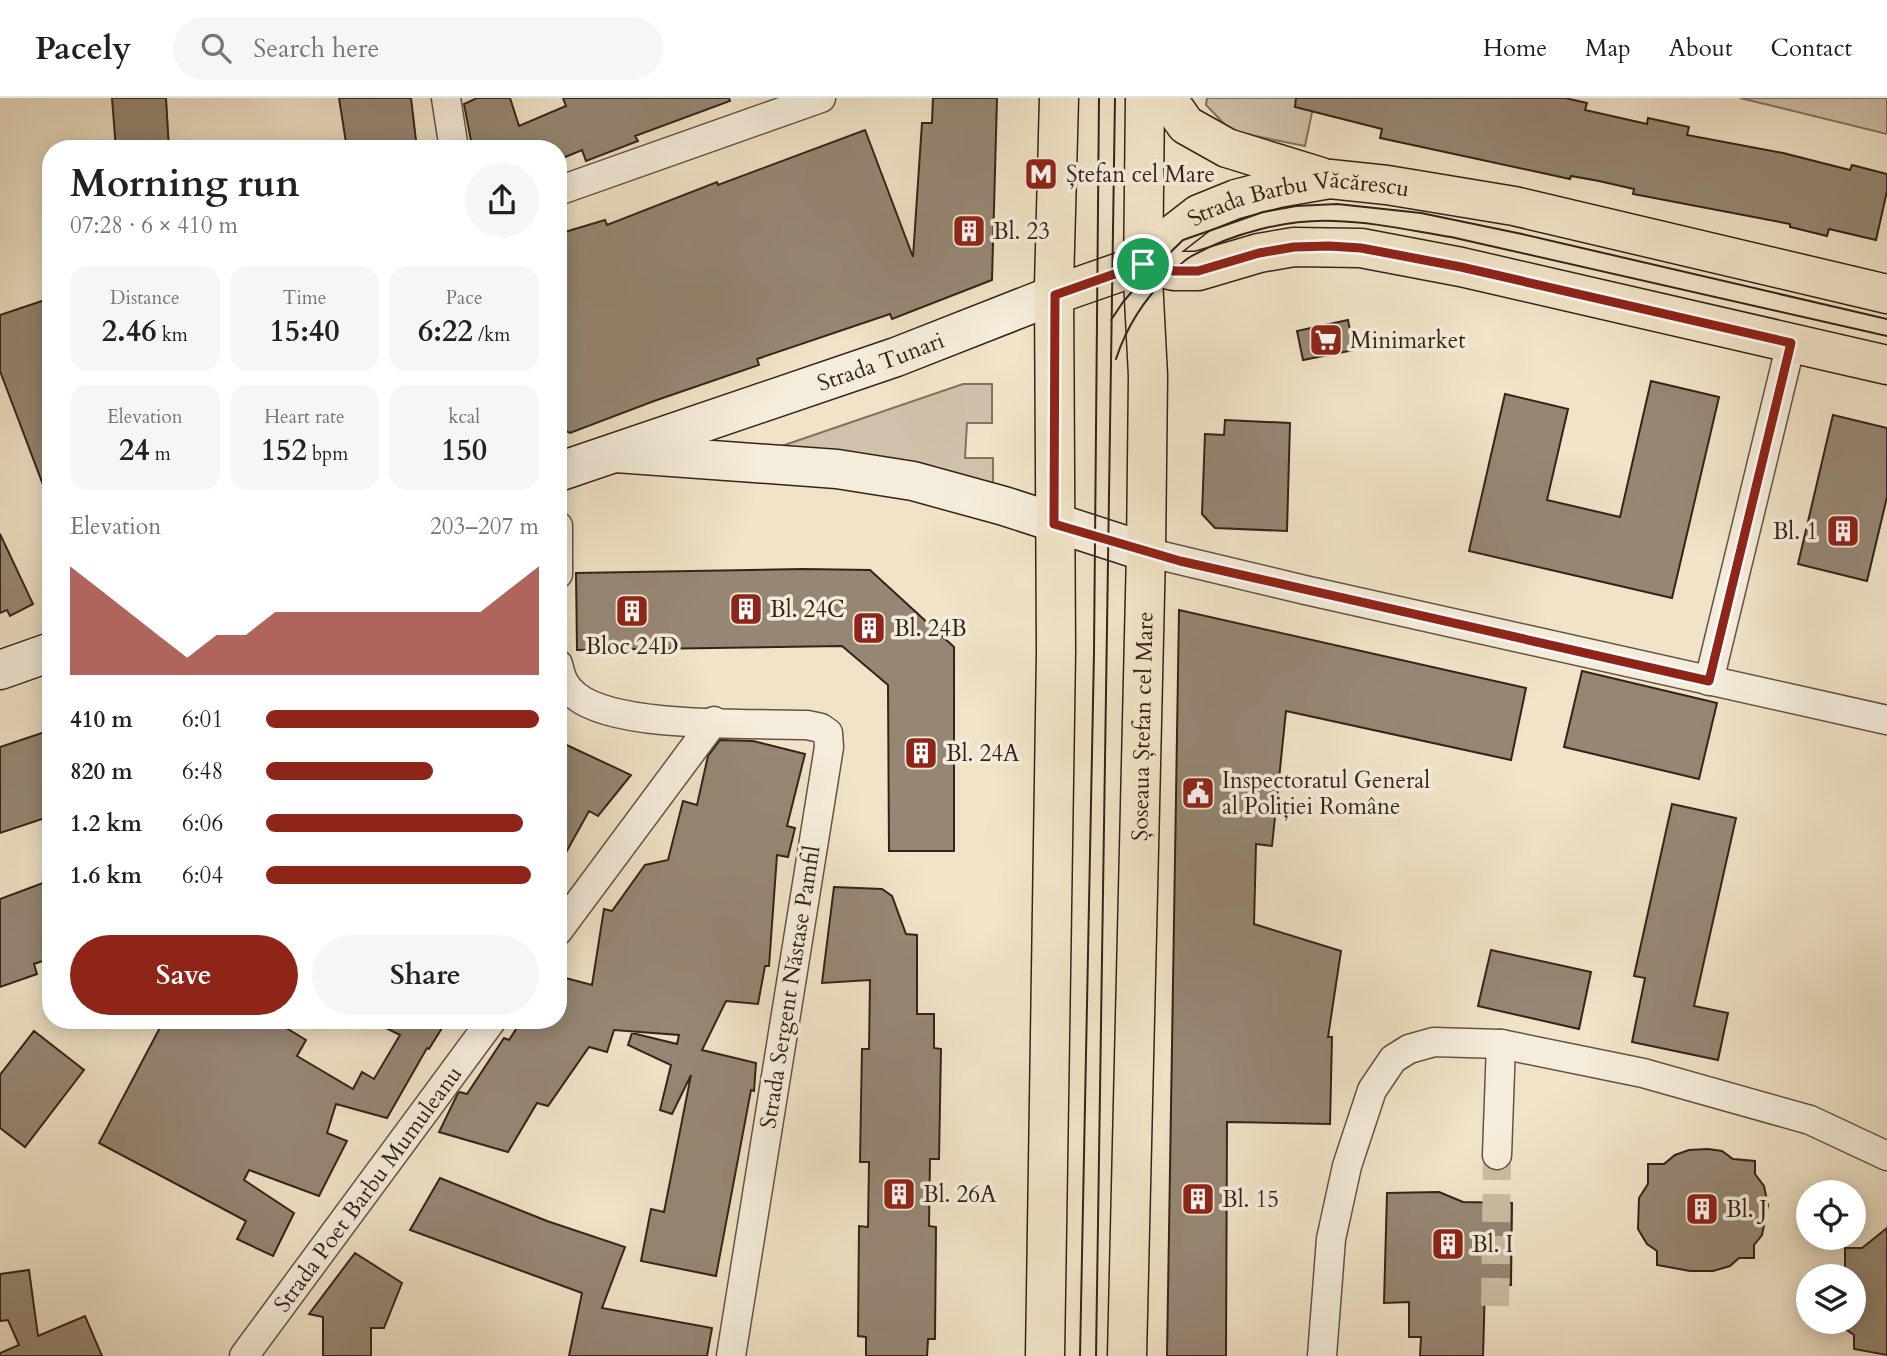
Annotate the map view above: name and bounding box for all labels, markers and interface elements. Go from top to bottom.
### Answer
search box [173,17,663,80]
text: Pacely [35,26,131,71]
icon: search [197,29,235,67]
text: Search here [253,31,379,66]
text: Home [1483,32,1547,65]
text: Map [1585,32,1631,65]
text: About [1669,32,1733,65]
text: Contact [1771,32,1852,65]
metro station icon: Ștefan cel Mare [1022,155,1060,193]
text: Morning run [70,158,300,210]
place label: Ștefan cel Mare [1066,159,1215,190]
button: share [465,163,539,237]
street label: Strada Barbu Văcărescu [1181,164,1412,233]
text: 07:28 · 6 × 410 m [70,210,238,241]
building icon: Bl. 23 [950,212,988,250]
place label: Bl. 23 [993,216,1050,247]
pin [1113,234,1173,294]
icon: arrive [1124,245,1162,283]
text: Distance [110,285,180,311]
text: Time [283,285,326,311]
text: Pace [446,285,483,311]
text: 2.46 [102,311,157,352]
text: 15:40 [269,311,340,352]
text: 6:22 [418,311,473,352]
supermarket icon: Minimarket [1307,321,1345,359]
text: km [157,322,188,348]
text: /km [473,322,510,348]
street label: Strada Tunari [813,324,949,398]
place label: Minimarket [1350,325,1465,356]
text: Elevation [107,404,183,430]
text: Heart rate [264,404,345,430]
text: kcal [448,404,480,430]
text: 24 [119,430,150,471]
text: 152 [261,430,307,471]
text: 150 [441,430,487,471]
text: m [150,441,171,467]
text: bpm [307,441,348,467]
text: Elevation [70,511,161,542]
text: 203–207 m [430,511,539,542]
building icon: Bl. 1 [1824,512,1862,550]
place label: Bl. 1 [1773,516,1818,547]
building icon: Bl. 24C [727,590,765,628]
building icon: Bloc 24D [613,592,651,630]
place label: Bl. 24C [770,594,845,625]
building icon: Bl. 24B [850,609,888,647]
street label: Șoseaua Ștefan cel Mare [1124,611,1160,841]
place label: Bl. 24B [894,613,967,644]
place label: Bloc 24D [586,631,678,662]
text: 410 m [70,704,133,735]
text: 6:01 [182,704,223,735]
building icon: Bl. 24A [902,734,940,772]
place label: Bl. 24A [946,738,1020,769]
text: 820 m [70,756,133,787]
text: 6:48 [182,756,223,787]
place label: Inspectoratul General al Poliției Române [1222,765,1430,822]
public building icon: Inspectoratul General al Poliției Române [1179,774,1217,812]
text: 1.2 km [70,808,142,839]
text: 6:06 [182,808,223,839]
street label: Strada Sergent Năstase Pamfil [752,843,828,1131]
text: 1.6 km [70,860,142,891]
text: 6:04 [182,860,223,891]
button: Save [70,935,298,1015]
button: Share [312,935,539,1015]
street label: Strada Poet Barbu Mumuleanu [266,1059,469,1318]
building icon: Bl. 26A [880,1175,918,1213]
place label: Bl. 26A [923,1179,997,1210]
building icon: Bl. 15 [1179,1180,1217,1218]
map controls [1796,1180,1866,1334]
button: locate [1796,1180,1866,1250]
place label: Bl. 15 [1222,1184,1279,1215]
building icon: Bl. J [1683,1190,1721,1228]
place label: Bl. J [1726,1194,1767,1225]
building icon: Bl. I [1429,1225,1467,1263]
place label: Bl. I [1472,1229,1513,1260]
button: layers [1796,1264,1866,1334]

